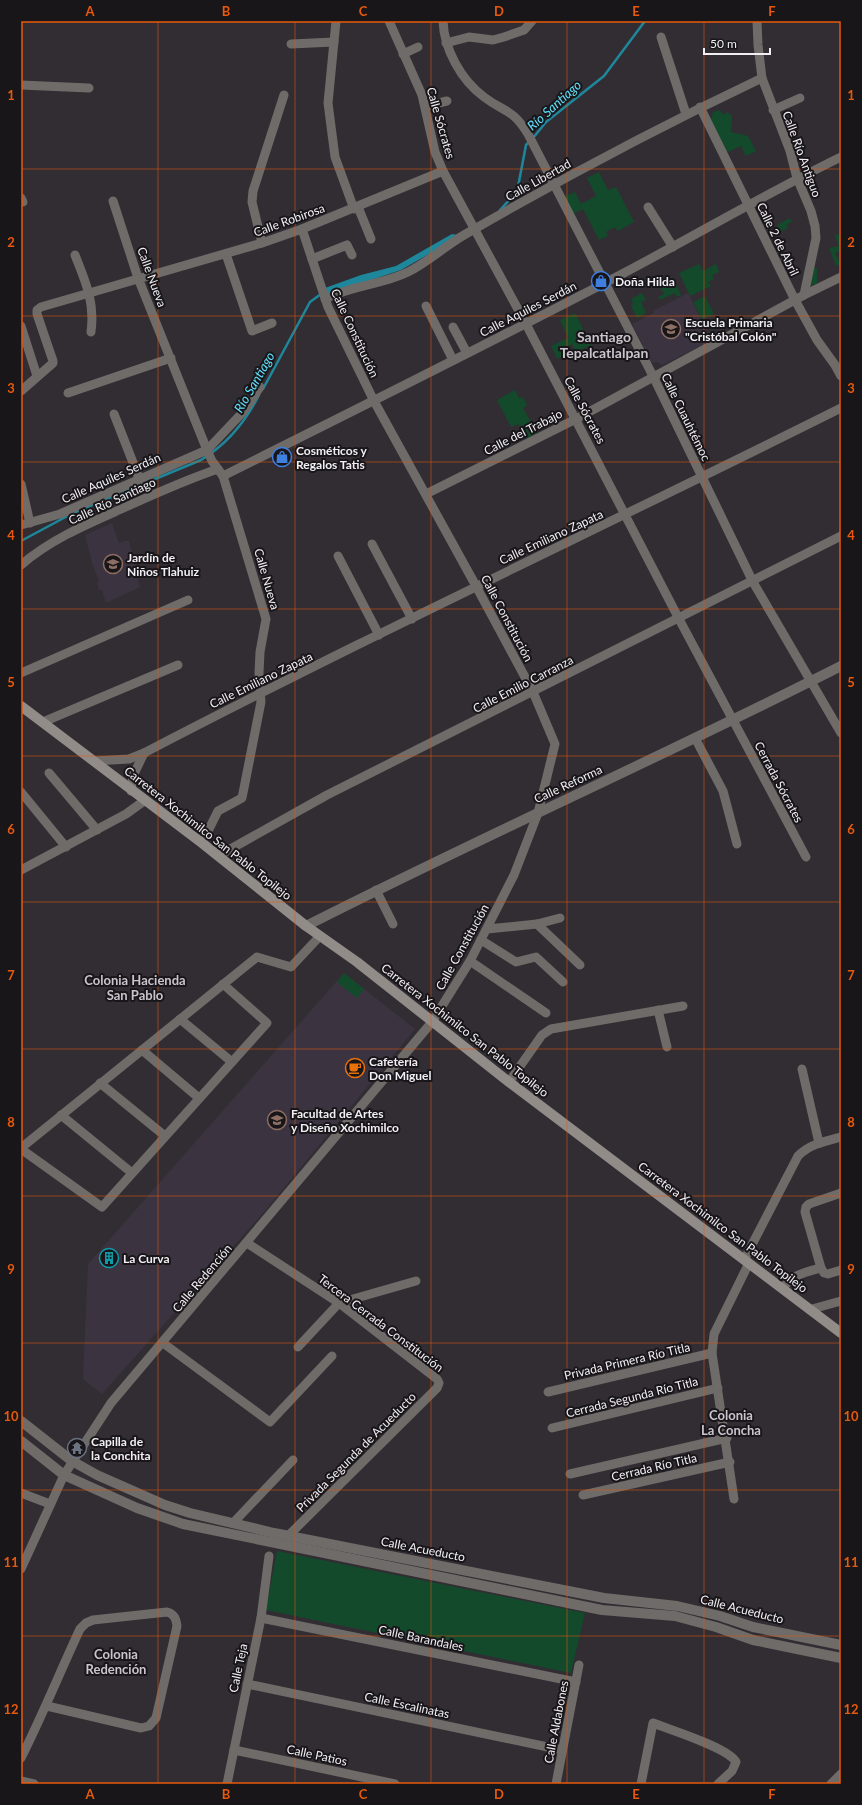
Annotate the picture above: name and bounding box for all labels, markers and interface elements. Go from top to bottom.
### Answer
text: A [84,3,95,19]
text: B [222,3,231,19]
text: C [359,3,368,19]
text: D [494,3,504,19]
text: E [632,3,640,19]
text: F [768,3,776,19]
scale bar [704,30,770,56]
text: 50 m [710,36,737,51]
water label: Río Santiago [524,76,585,133]
street label: Calle Sócrates [424,85,458,161]
text: 1 [7,87,15,103]
text: 1 [847,87,855,103]
street label: Calle Río Antiguo [779,109,825,199]
street label: Calle Libertad [503,156,573,204]
street label: Calle Robirosa [251,200,327,240]
street label: Calle 2 de Abril [754,200,802,278]
text: 2 [7,234,15,250]
text: 2 [847,234,855,250]
street label: Calle Nueva [134,245,170,309]
shop icon: Doña Hilda [590,270,612,292]
place label: Doña Hilda [615,274,675,289]
street label: Calle Aquiles Serdán [477,278,579,340]
street label: Calle Constitución [328,286,382,380]
place label: Escuela Primaria "Cristóbal Colón" [685,315,777,344]
school or university icon: Escuela Primaria "Cristóbal Colón" [660,318,682,340]
district label: Santiago Tepalcatlalpan [560,328,648,361]
water label: Río Santiago [230,349,278,415]
street label: Calle Cuauhtémoc [658,371,714,464]
street label: Calle Sócrates [561,374,609,446]
text: 3 [7,380,15,396]
text: 3 [847,380,855,396]
street label: Calle del Trabajo [481,406,565,458]
place label: Cosméticos y Regalos Tatis [296,443,368,472]
shop icon: Cosméticos y Regalos Tatis [271,446,293,468]
street label: Calle Aquiles Serdán [59,449,163,507]
street label: Calle Río Santiago [66,474,158,528]
street label: Calle Emiliano Zapata [497,506,605,568]
text: 4 [7,527,15,543]
text: 4 [847,527,855,543]
street label: Calle Nueva [251,547,283,611]
place label: Jardín de Niños Tlahuiz [127,550,199,579]
school or university icon: Jardín de Niños Tlahuiz [102,553,124,575]
street label: Calle Constitución [478,572,536,664]
street label: Calle Emiliano Zapata [207,649,315,711]
street label: Calle Emilio Carranza [470,652,576,716]
text: 5 [7,674,15,690]
text: 5 [847,674,855,690]
street label: Cerrada Sócrates [751,739,807,825]
street label: Calle Reforma [532,762,604,806]
street label: Carretera Xochimilco San Pablo Topilejo [121,763,295,903]
text: 6 [7,821,15,837]
text: 6 [847,821,855,837]
street label: Calle Constitución [432,901,492,993]
street label: Carretera Xochimilco San Pablo Topilejo [378,960,552,1100]
text: 7 [7,967,15,983]
text: 7 [847,967,855,983]
district label: Colonia Hacienda San Pablo [84,972,186,1003]
place label: Cafetería Don Miguel [369,1054,431,1083]
cafe icon: Cafetería Don Miguel [344,1057,366,1079]
place label: Facultad de Artes y Diseño Xochimilco [291,1106,399,1135]
school or university icon: Facultad de Artes y Diseño Xochimilco [266,1109,288,1131]
text: 8 [7,1114,15,1130]
text: 8 [847,1114,855,1130]
street label: Carretera Xochimilco San Pablo Topilejo [635,1158,811,1296]
street label: Calle Redención [169,1241,235,1315]
building icon: La Curva [98,1247,120,1269]
place label: La Curva [123,1251,170,1266]
text: 9 [7,1261,15,1277]
text: 9 [847,1261,855,1277]
street label: Tercera Cerrada Constitución [315,1271,447,1375]
street label: Privada Primera Río Titla [563,1339,691,1383]
street label: Cerrada Segunda Río Titla [564,1373,700,1421]
street label: Privada Segunda de Acueducto [293,1389,419,1515]
district label: Colonia La Concha [701,1407,761,1438]
text: 10 [3,1408,19,1424]
text: 10 [843,1408,859,1424]
place label: Capilla de la Conchita [91,1434,151,1463]
temple icon: Capilla de la Conchita [66,1437,88,1459]
street label: Cerrada Río Titla [610,1450,698,1484]
street label: Calle Acueducto [380,1533,467,1565]
text: 11 [3,1554,19,1570]
text: 11 [843,1554,859,1570]
street label: Calle Acueducto [699,1591,786,1627]
street label: Calle Barandales [377,1622,465,1654]
street label: Calle Teja [226,1642,250,1694]
district label: Colonia Redención [86,1646,146,1677]
street label: Calle Aldabones [541,1679,571,1765]
street label: Calle Escalinatas [363,1689,451,1721]
text: 12 [3,1701,19,1717]
text: 12 [843,1701,859,1717]
street label: Calle Patios [285,1741,349,1769]
text: A [84,1786,95,1802]
text: B [222,1786,231,1802]
text: C [359,1786,368,1802]
text: D [494,1786,504,1802]
text: E [632,1786,640,1802]
text: F [768,1786,776,1802]

